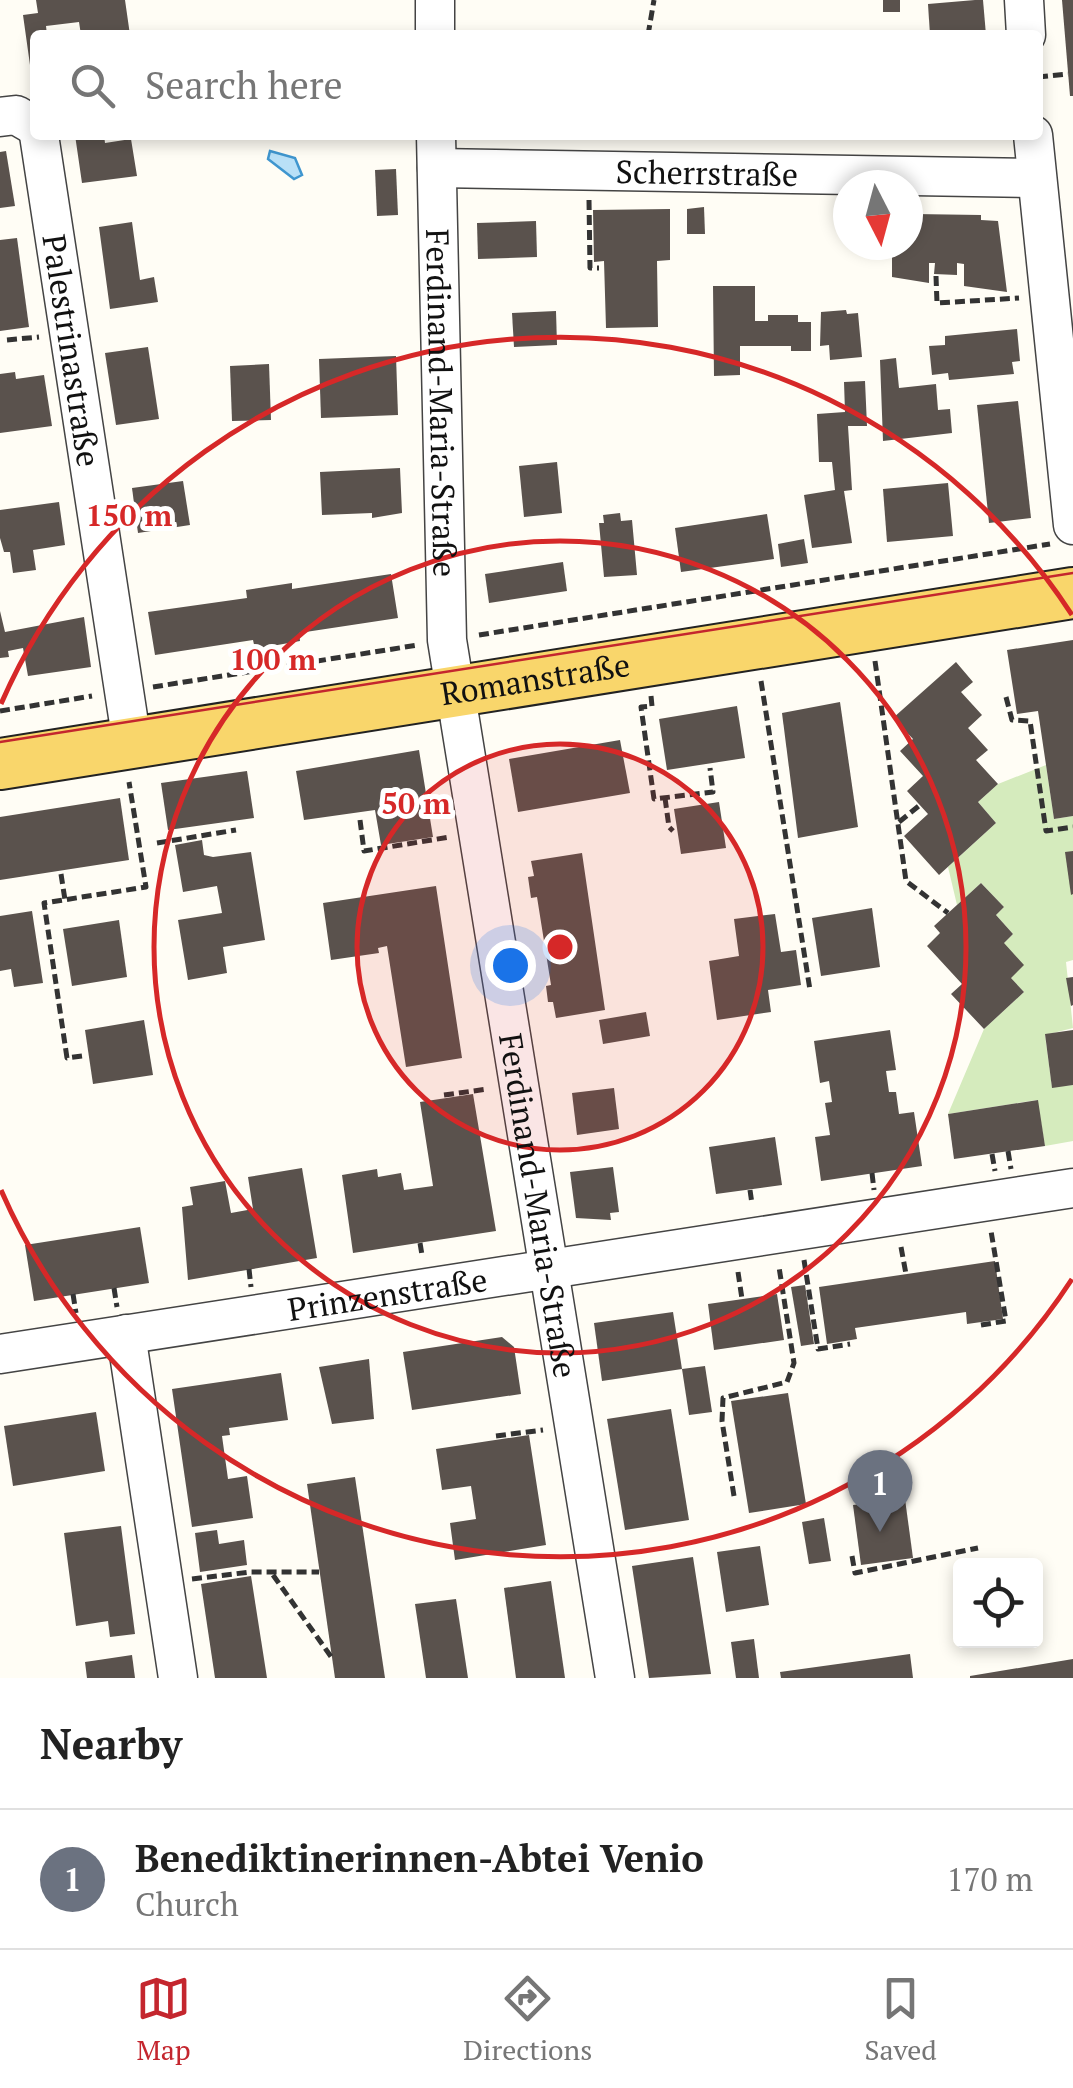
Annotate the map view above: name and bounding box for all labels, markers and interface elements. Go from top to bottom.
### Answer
search box [30,30,1043,140]
icon: search [65,58,120,113]
text: Search here [145,60,343,110]
street label: Scherrstraße [615,150,798,195]
north arrow [833,170,923,260]
street label: Ferdinand-Maria-Straße [417,228,467,578]
street label: Palestrinastraße [33,231,110,470]
text: 150 m [86,495,173,535]
text: 100 m [230,639,317,679]
street label: Romanstraße [438,643,633,714]
text: 50 m [381,783,451,823]
centre of rings [542,929,578,965]
your location [485,940,536,991]
street label: Ferdinand-Maria-Straße [490,1030,587,1381]
street label: Prinzenstraße [285,1258,490,1330]
pin: 1 [848,1450,912,1532]
map controls [953,1558,1043,1648]
button: locate [953,1558,1043,1648]
text: Nearby [40,1715,182,1771]
text: Benediktinerinnen-Abtei Venio [135,1833,704,1883]
text: 1 [63,1858,82,1900]
text: 170 m [946,1858,1033,1900]
text: Church [135,1883,239,1925]
tab: Map [136,1971,191,2068]
tab: Directions [463,1971,592,2068]
tab: Saved [864,1971,937,2068]

